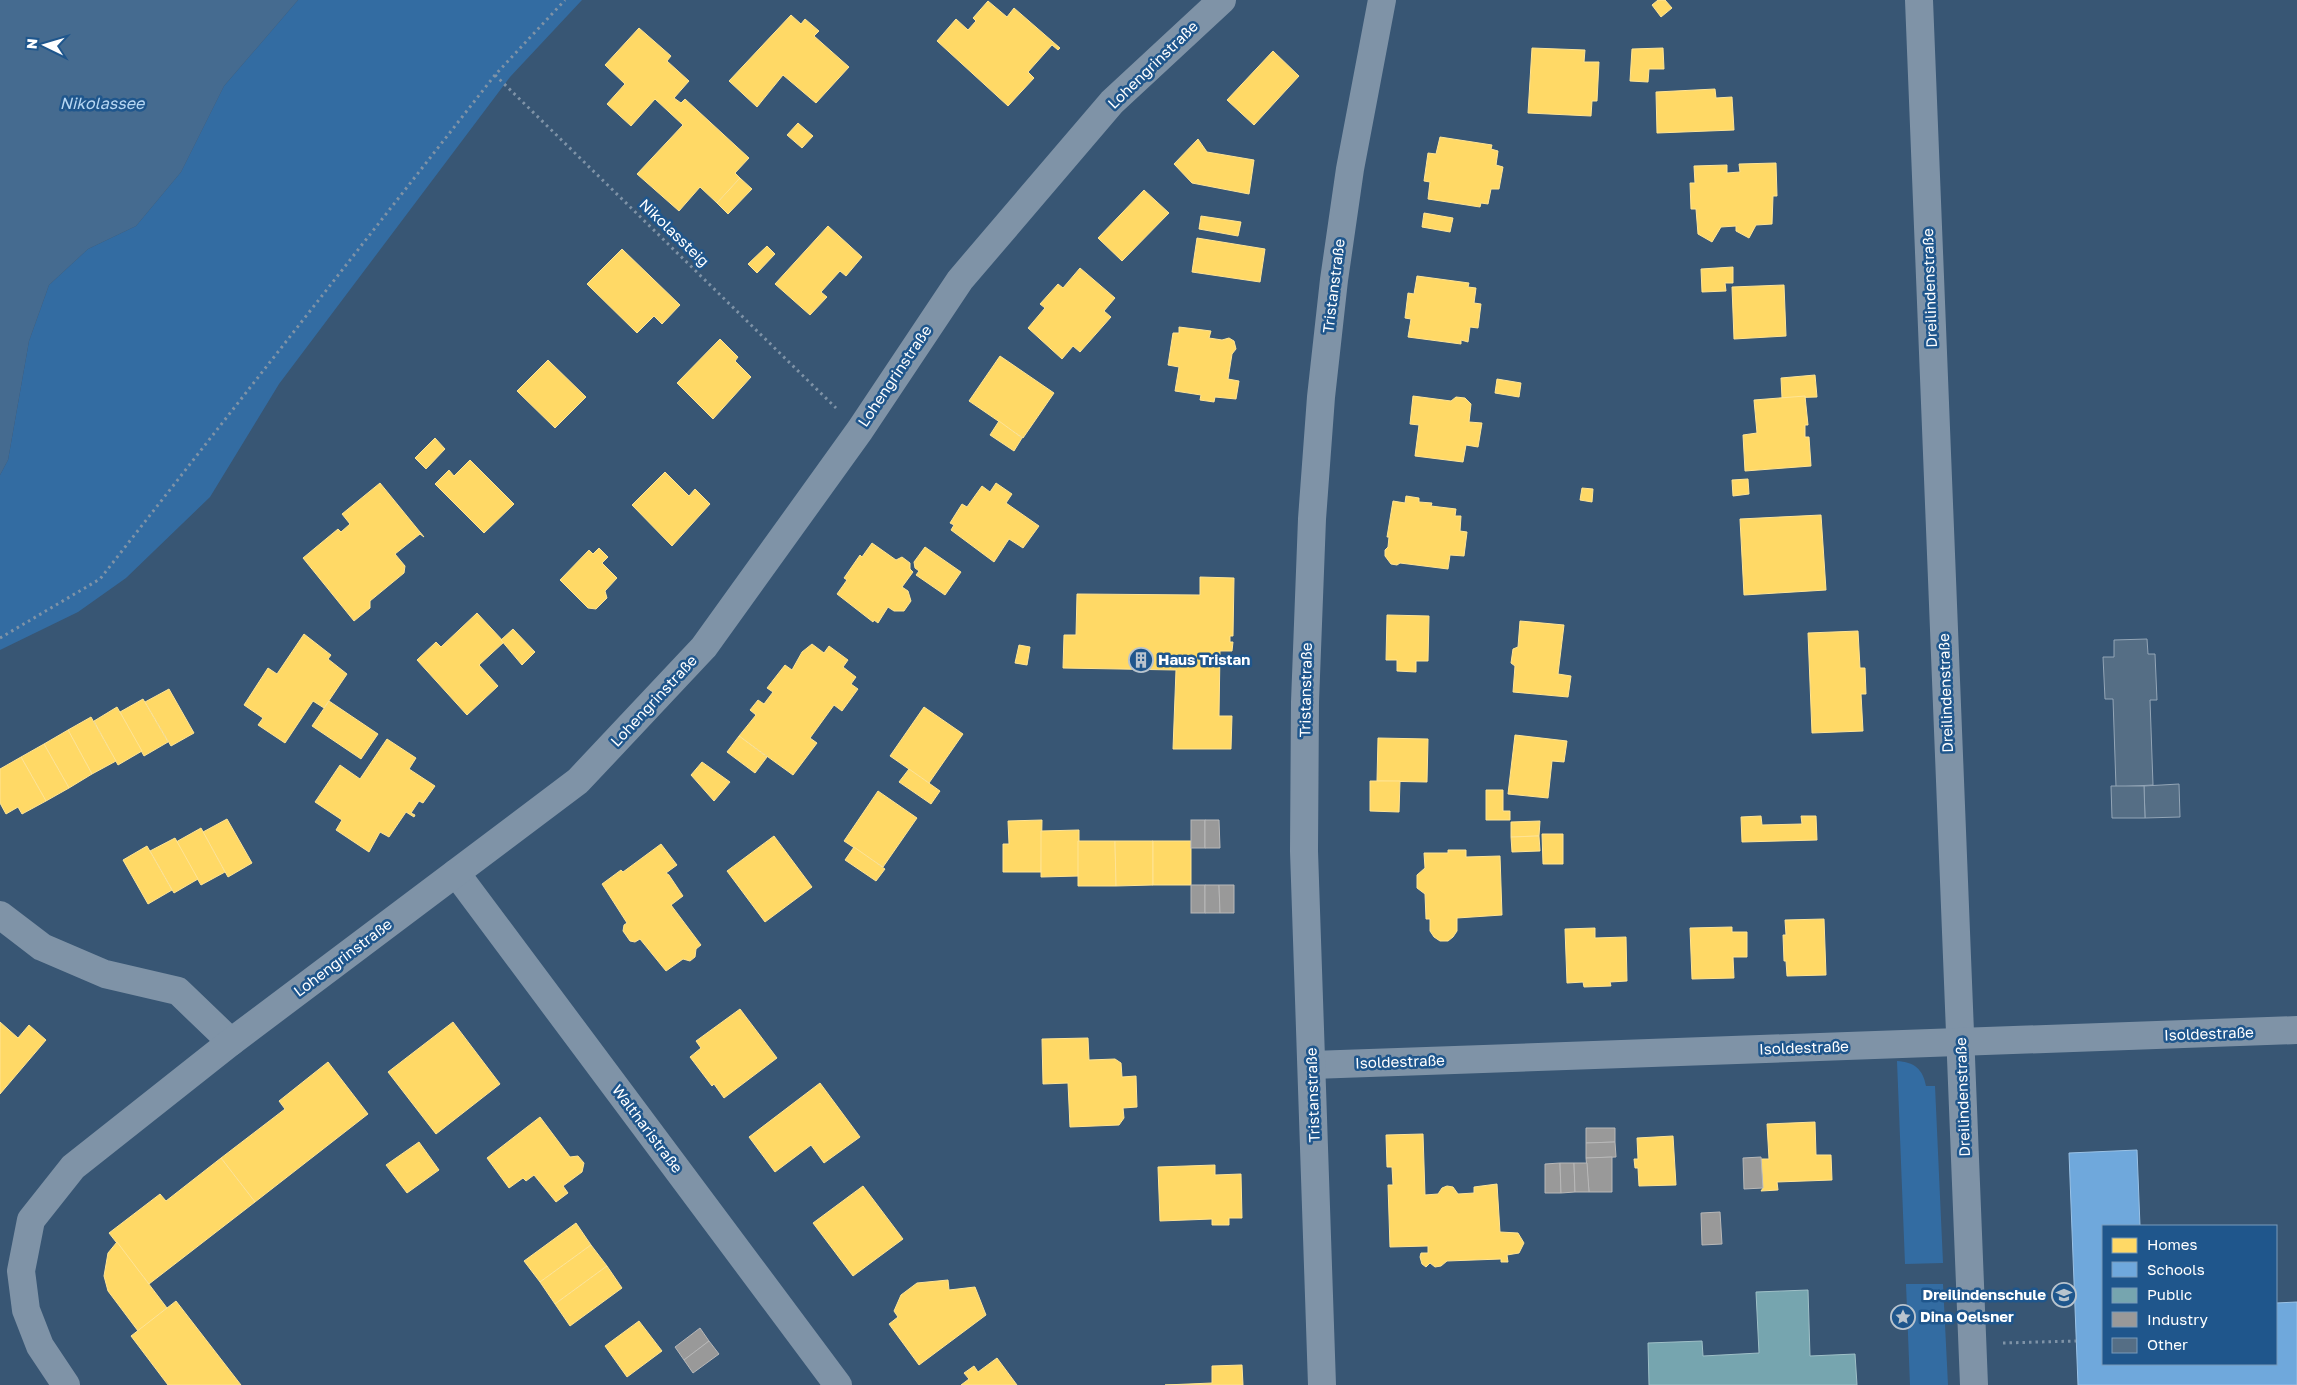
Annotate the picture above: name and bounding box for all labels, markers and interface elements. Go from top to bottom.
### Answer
street label: Lohengrinstraße [1103,16,1201,112]
north arrow [20,20,70,70]
text: N [23,38,40,50]
water label: Nikolassee [60,93,146,113]
street label: Nikolassteig [636,195,713,270]
street label: Dreilindenstraße [1918,228,1940,348]
street label: Tristanstraße [1318,237,1348,334]
street label: Lohengrinstraße [854,321,935,430]
street label: Dreilindenstraße [1934,633,1956,753]
street label: Tristanstraße [1295,642,1315,738]
building icon: Haus Tristan [1128,647,1154,673]
place label: Haus Tristan [1158,650,1250,668]
street label: Lohengrinstraße [606,651,700,750]
street label: Lohengrinstraße [290,914,395,1000]
street label: Isoldestraße [2164,1022,2254,1044]
street label: Isoldestraße [1759,1036,1849,1058]
street label: Dreilindenstraße [1951,1037,1973,1157]
street label: Tristanstraße [1301,1047,1323,1143]
street label: Isoldestraße [1355,1050,1445,1072]
street label: Waltharistraße [609,1081,687,1176]
legend [2102,1225,2277,1365]
text: Homes [2147,1235,2197,1253]
text: Schools [2147,1260,2205,1278]
school or university icon: Dreilindenschule [2051,1282,2077,1308]
place label: Dreilindenschule [1923,1285,2046,1303]
text: Public [2147,1285,2192,1303]
place icon: Dina Oelsner [1890,1304,1916,1330]
place label: Dina Oelsner [1920,1307,2014,1325]
text: Industry [2147,1310,2208,1328]
text: Other [2147,1335,2188,1353]

